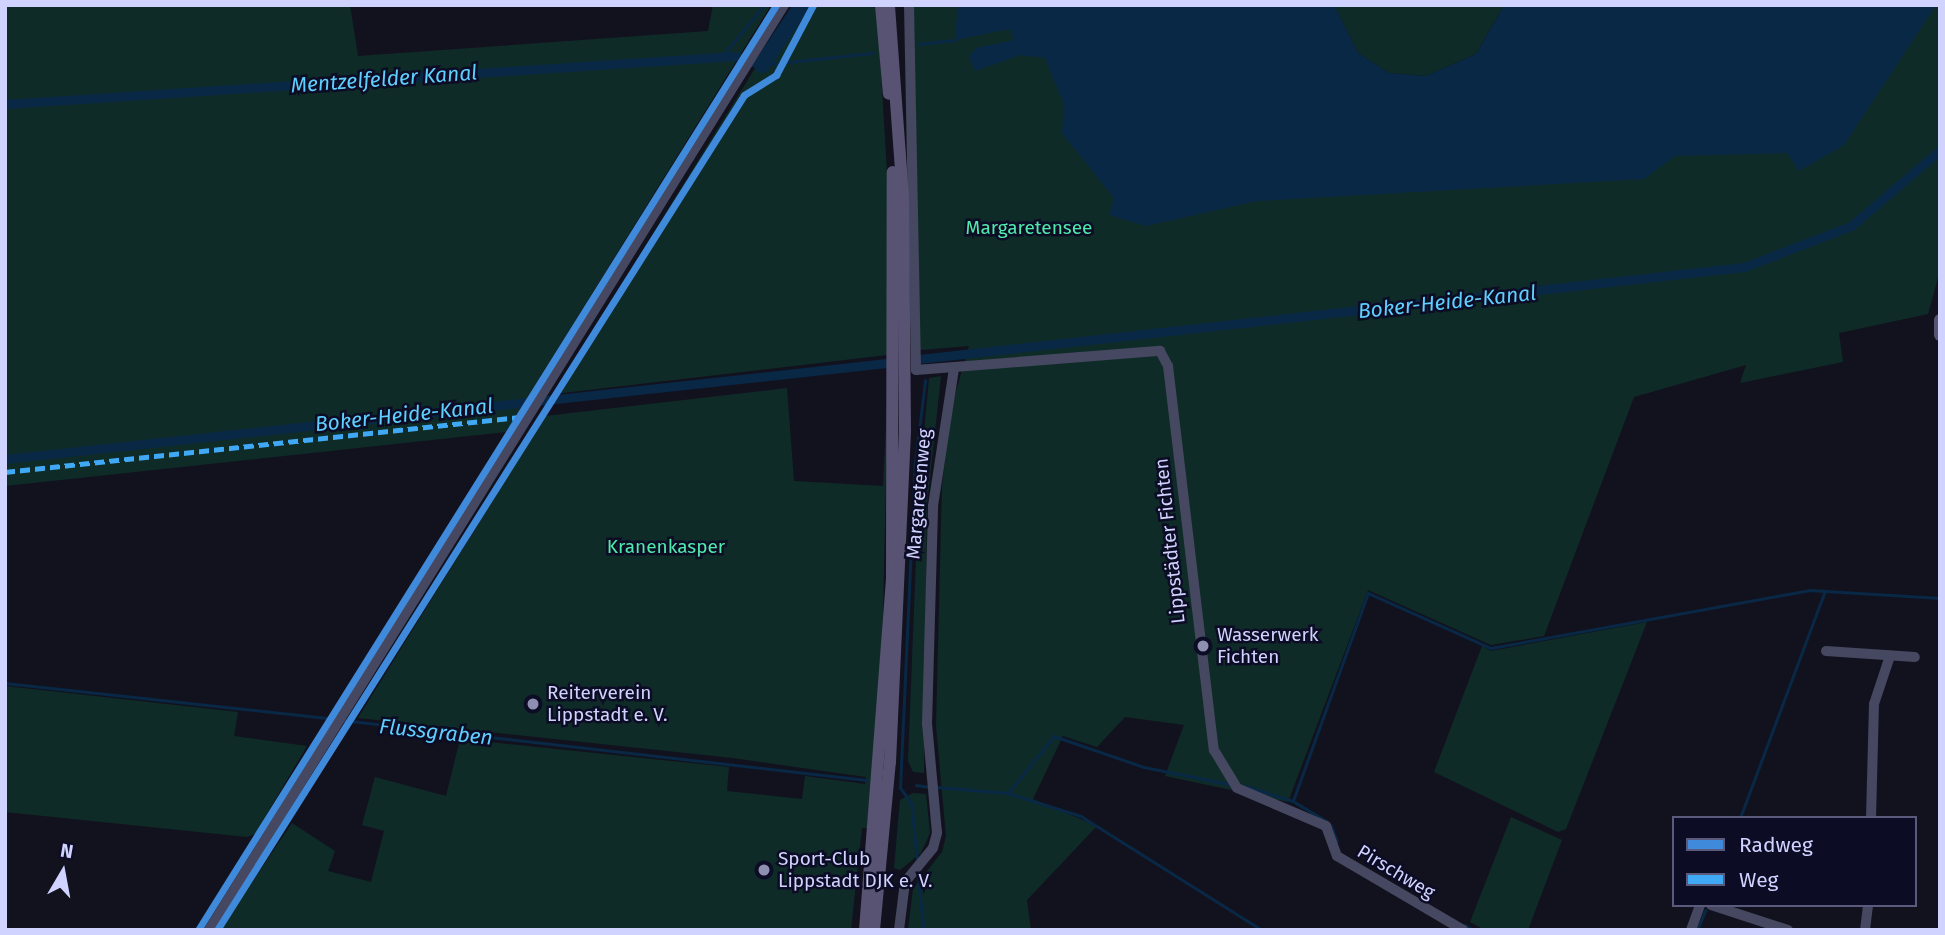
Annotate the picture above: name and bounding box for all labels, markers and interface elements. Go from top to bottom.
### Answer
water label: Mentzelfelder Kanal [290,60,478,98]
park label: Margaretensee [966,217,1092,239]
water label: Boker-Heide-Kanal [1357,280,1537,324]
water label: Boker-Heide-Kanal [314,393,494,437]
street label: Margaretenweg [902,428,936,560]
street label: Lippstädter Fichten [1150,457,1190,625]
park label: Kranenkasper [607,536,725,558]
place label: Wasserwerk Fichten [1217,624,1319,668]
marker: Wasserwerk Fichten [1195,638,1211,654]
place label: Reiterverein Lippstadt e. V. [547,682,668,726]
marker: Reiterverein Lippstadt e. V. [525,696,541,712]
water label: Flussgraben [378,714,494,750]
legend [1672,816,1917,907]
text: Radweg [1739,832,1813,858]
north arrow [28,837,98,907]
text: N [59,838,75,863]
street label: Pirschweg [1353,840,1439,904]
place label: Sport-Club Lippstadt DJK e. V. [778,848,933,892]
marker: Sport-Club Lippstadt DJK e. V. [756,862,772,878]
text: Weg [1739,867,1779,893]

